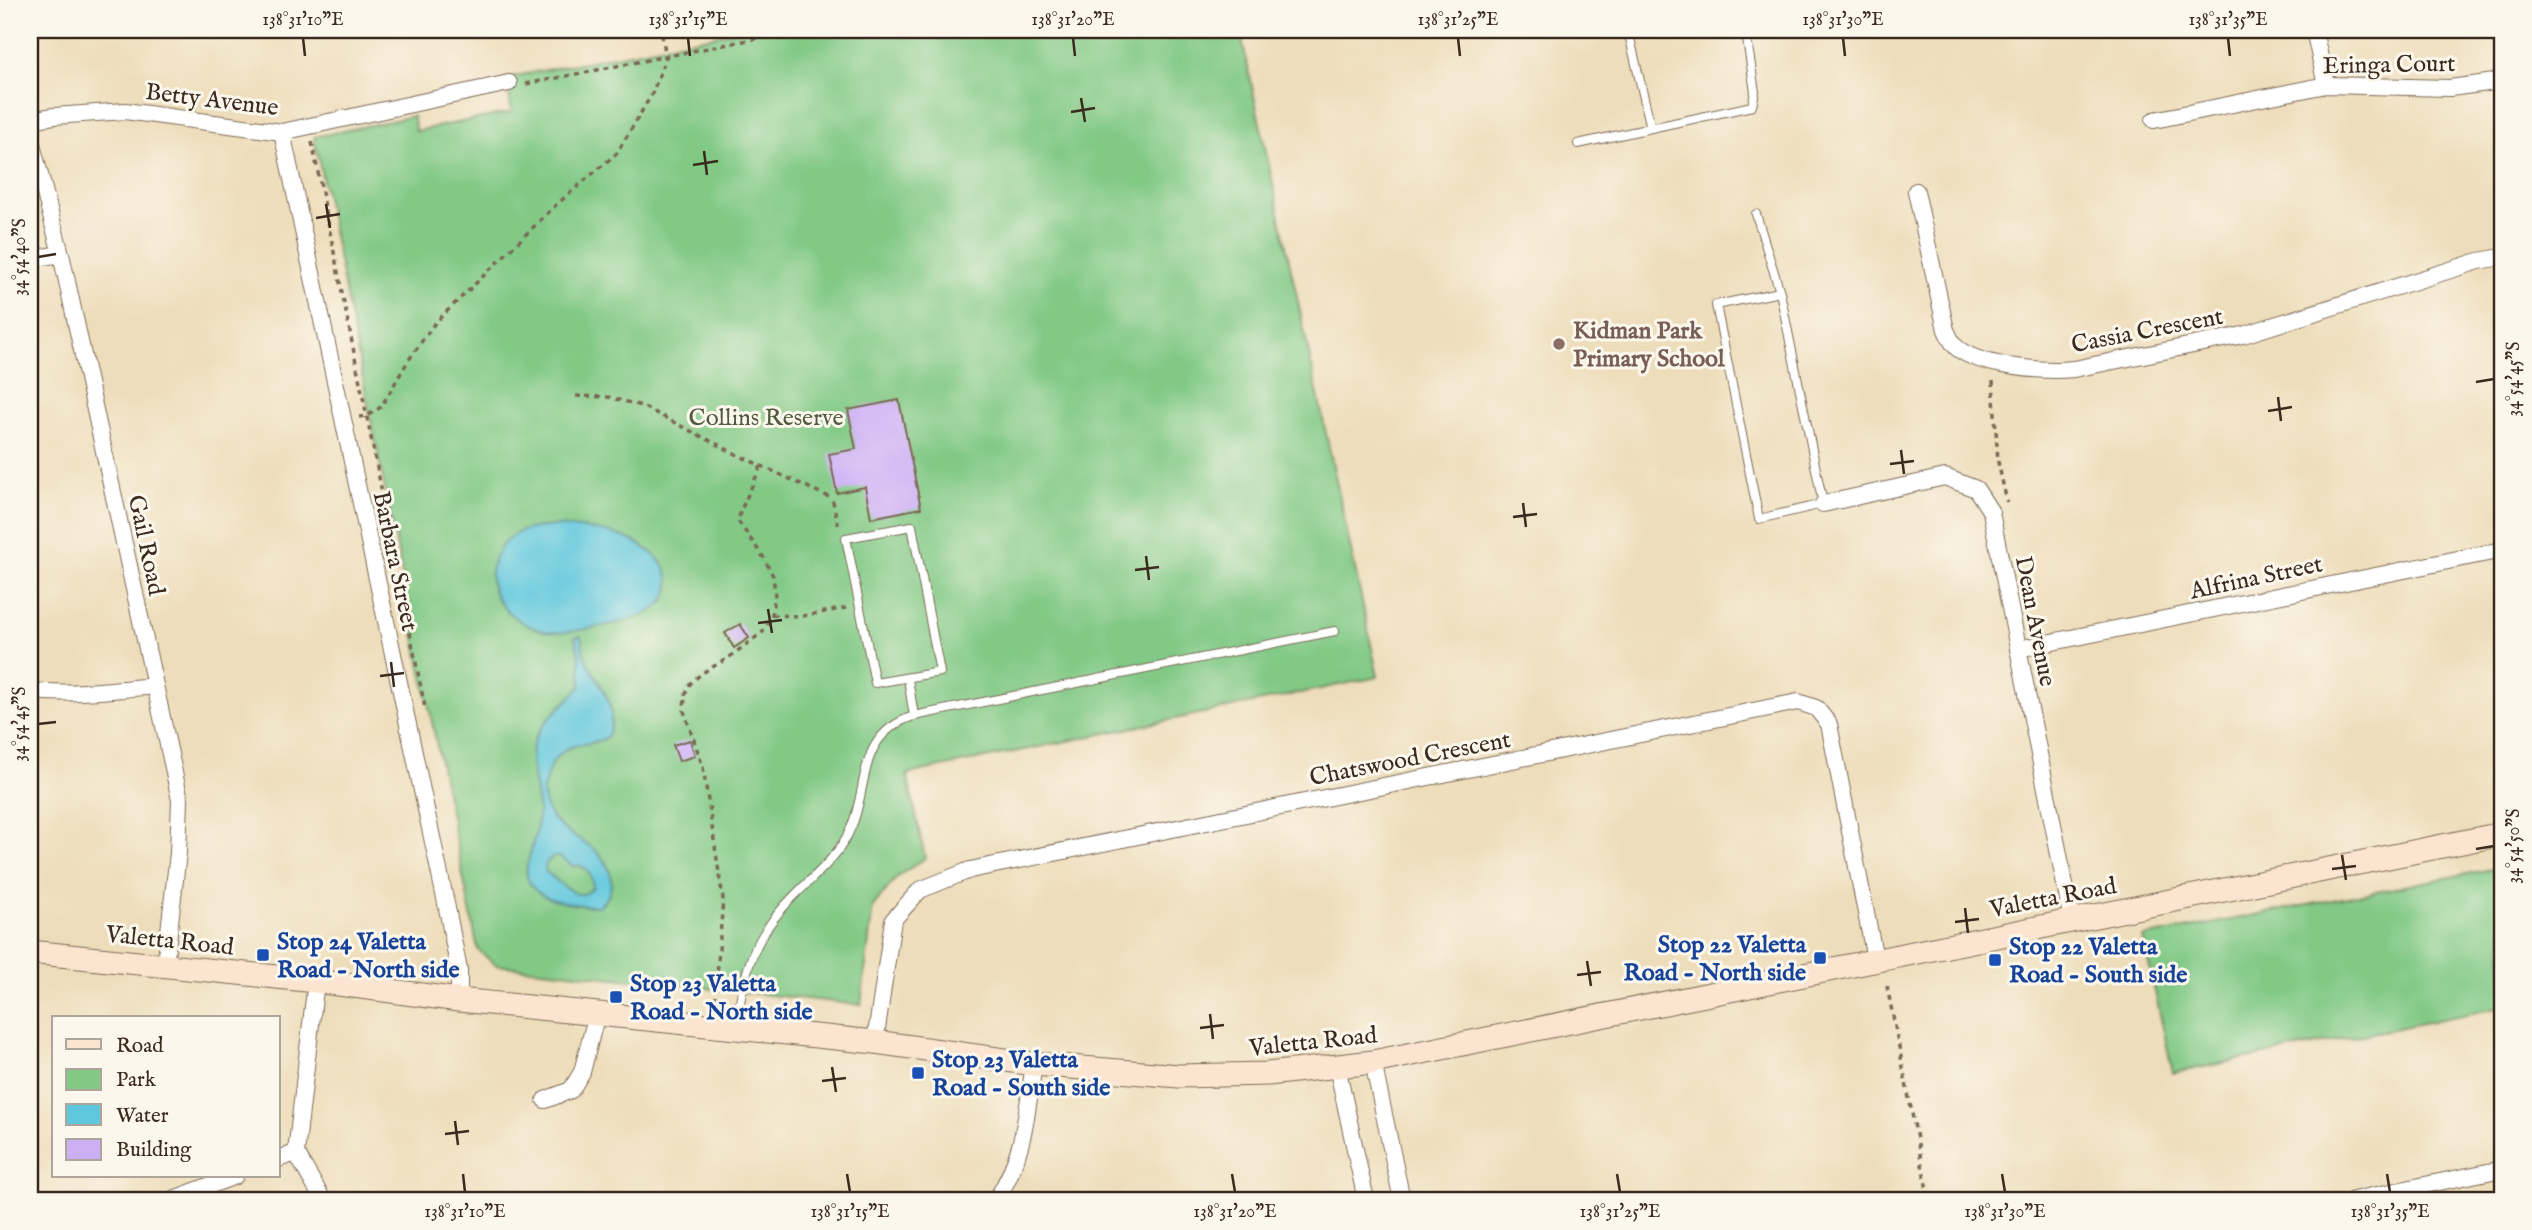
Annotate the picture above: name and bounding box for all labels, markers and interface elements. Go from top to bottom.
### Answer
text: 138°31'10"E [262,9,344,32]
text: 138°31'15"E [648,9,728,32]
text: 138°31'20"E [1031,9,1115,32]
text: 138°31'25"E [1418,9,1498,32]
text: 138°31'30"E [1802,9,1884,32]
text: 138°31'35"E [2188,9,2268,32]
street label: Eringa Court [2322,49,2456,82]
street label: Betty Avenue [144,77,280,124]
text: 34°54'40"S [9,218,32,296]
street label: Cassia Crescent [2069,302,2226,361]
place label: Kidman Park Primary School [1573,316,1725,375]
marker: Kidman Park Primary School [1551,336,1567,352]
text: 34°54'45"S [2503,342,2526,416]
park label: Collins Reserve [688,403,844,434]
street label: Barbara Street [365,488,424,634]
street label: Gail Road [120,492,171,599]
street label: Alfrina Street [2186,549,2325,608]
street label: Dean Avenue [2007,554,2062,689]
text: 34°54'45"S [9,687,32,761]
street label: Chatswood Crescent [1307,725,1513,794]
text: 34°54'50"S [2503,809,2526,883]
street label: Valetta Road [1986,871,2119,926]
street label: Valetta Road [103,919,235,964]
place label: Stop 24 Valetta Road - North side [277,927,459,986]
place label: Stop 22 Valetta Road - North side [1624,930,1807,989]
place label: Stop 22 Valetta Road - South side [2009,932,2187,991]
marker: Stop 24 Valetta Road - North side [255,947,271,963]
marker: Stop 22 Valetta Road - North side [1812,950,1828,966]
marker: Stop 22 Valetta Road - South side [1987,952,2003,968]
place label: Stop 23 Valetta Road - North side [630,969,812,1028]
marker: Stop 23 Valetta Road - North side [608,989,624,1005]
legend [52,1016,280,1178]
street label: Valetta Road [1247,1020,1379,1065]
text: Road [116,1033,164,1060]
place label: Stop 23 Valetta Road - South side [932,1045,1110,1104]
marker: Stop 23 Valetta Road - South side [910,1065,926,1081]
text: Park [116,1067,157,1094]
text: Water [116,1103,169,1130]
text: Building [116,1137,192,1164]
text: 138°31'10"E [424,1201,506,1224]
text: 138°31'15"E [810,1201,890,1224]
text: 138°31'20"E [1193,1201,1277,1224]
text: 138°31'25"E [1580,1201,1660,1224]
text: 138°31'30"E [1964,1201,2046,1224]
text: 138°31'35"E [2350,1201,2430,1224]

